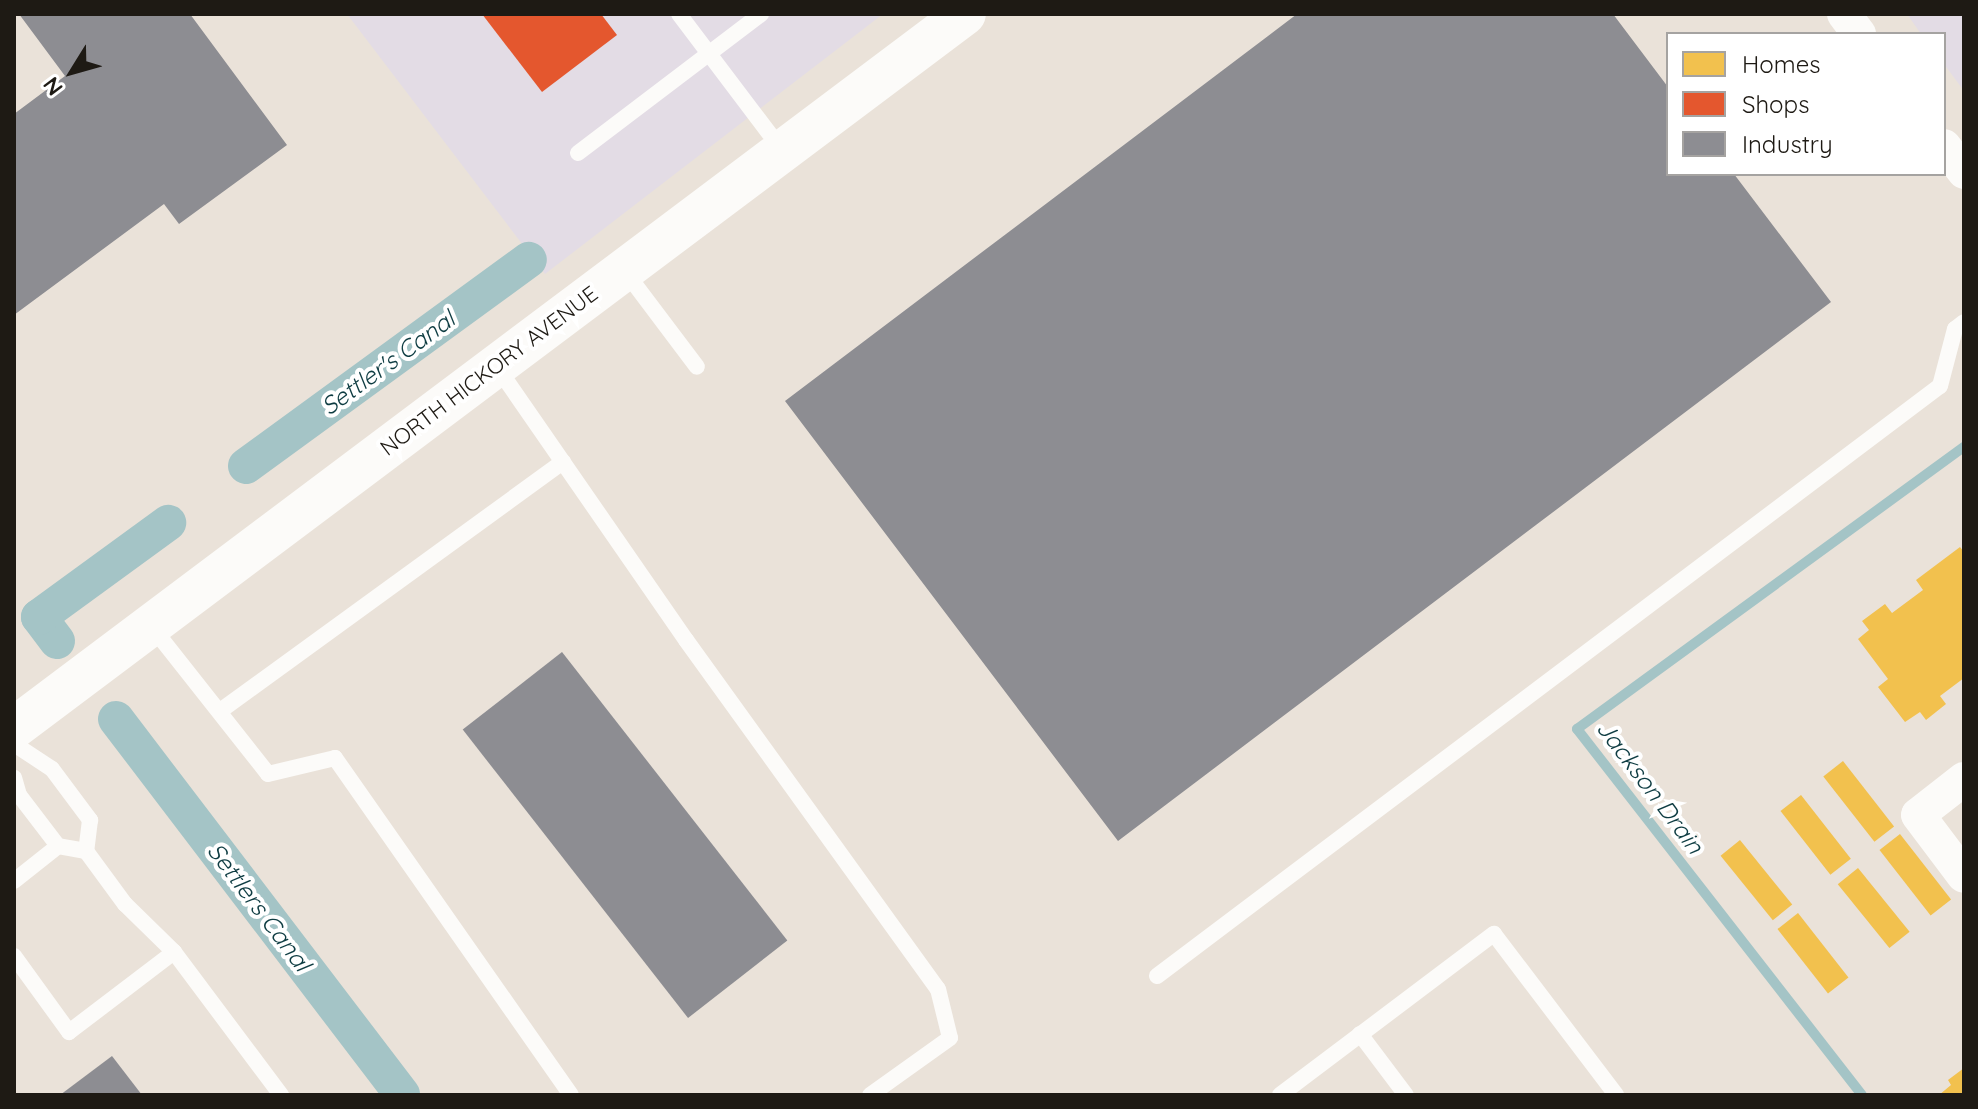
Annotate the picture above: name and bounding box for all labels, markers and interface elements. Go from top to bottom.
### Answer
north arrow [32,32,112,112]
legend [1666,32,1946,176]
text: Homes [1742,49,1820,79]
text: N [37,72,69,101]
text: Shops [1742,89,1809,119]
text: Industry [1742,129,1833,159]
street label: NORTH HICKORY AVENUE [375,281,603,461]
water label: Settler's Canal [316,305,460,421]
water label: Jackson Drain [1591,715,1709,859]
water label: Settlers Canal [201,837,317,977]

